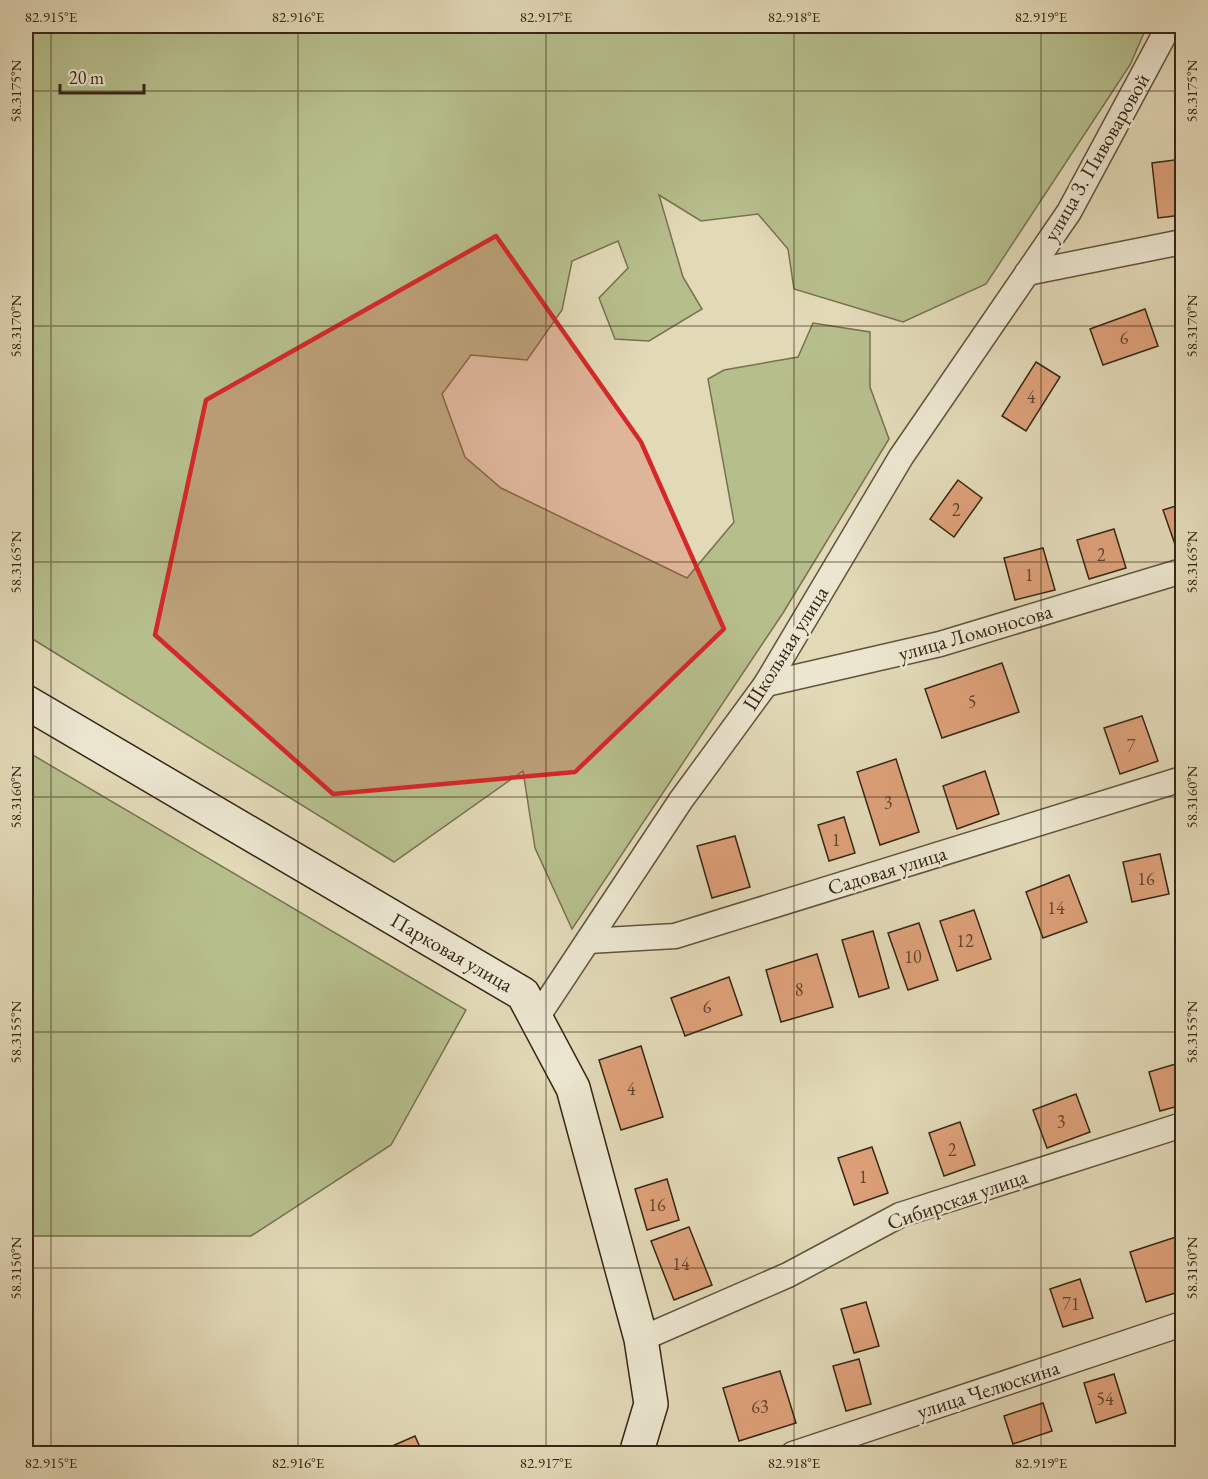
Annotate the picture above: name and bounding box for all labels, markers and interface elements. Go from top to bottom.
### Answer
text: 82.915°E [25,7,78,26]
text: 82.916°E [272,7,325,26]
text: 82.917°E [520,7,573,26]
text: 82.918°E [768,7,821,26]
text: 82.919°E [1015,7,1068,26]
scale bar [60,57,144,95]
text: 58.3175°N [6,59,25,122]
text: 58.3175°N [1182,59,1201,122]
text: 20 m [69,66,104,89]
street label: улица З. Пивоваровой [1037,68,1155,246]
text: 58.3170°N [6,294,25,357]
text: 58.3170°N [1182,294,1201,357]
house number: 6 [1120,326,1129,349]
house number: 4 [1027,385,1036,408]
house number: 2 [952,498,961,521]
text: 58.3165°N [6,530,25,593]
text: 58.3165°N [1182,530,1201,593]
house number: 2 [1097,543,1106,566]
house number: 1 [1025,563,1033,586]
street label: Школьная улица [736,580,834,715]
street label: улица Ломоносова [895,597,1056,667]
house number: 5 [968,690,976,713]
house number: 7 [1127,734,1136,757]
text: 58.3160°N [6,765,25,828]
text: 58.3160°N [1182,765,1201,828]
house number: 3 [884,791,892,814]
house number: 1 [832,828,840,851]
street label: Садовая улица [824,839,950,901]
house number: 16 [1137,867,1155,890]
house number: 14 [1047,896,1065,919]
street label: Парковая улица [386,906,518,998]
house number: 12 [956,929,974,952]
house number: 10 [904,945,922,968]
house number: 8 [795,978,803,1001]
house number: 6 [703,995,712,1018]
text: 58.3155°N [6,1000,25,1063]
text: 58.3155°N [1182,1000,1201,1063]
house number: 4 [627,1077,636,1100]
house number: 3 [1057,1110,1065,1133]
house number: 2 [948,1138,957,1161]
street label: Сибирская улица [883,1162,1031,1236]
house number: 1 [859,1165,867,1188]
house number: 16 [648,1193,666,1216]
text: 58.3150°N [6,1236,25,1299]
text: 58.3150°N [1182,1236,1201,1299]
house number: 14 [672,1252,690,1275]
house number: 71 [1062,1292,1080,1315]
street label: улица Челюскина [913,1353,1063,1425]
house number: 54 [1096,1387,1114,1410]
house number: 63 [751,1395,769,1418]
text: 82.915°E [25,1453,78,1472]
text: 82.916°E [272,1453,325,1472]
text: 82.917°E [520,1453,573,1472]
text: 82.918°E [768,1453,821,1472]
text: 82.919°E [1015,1453,1068,1472]

